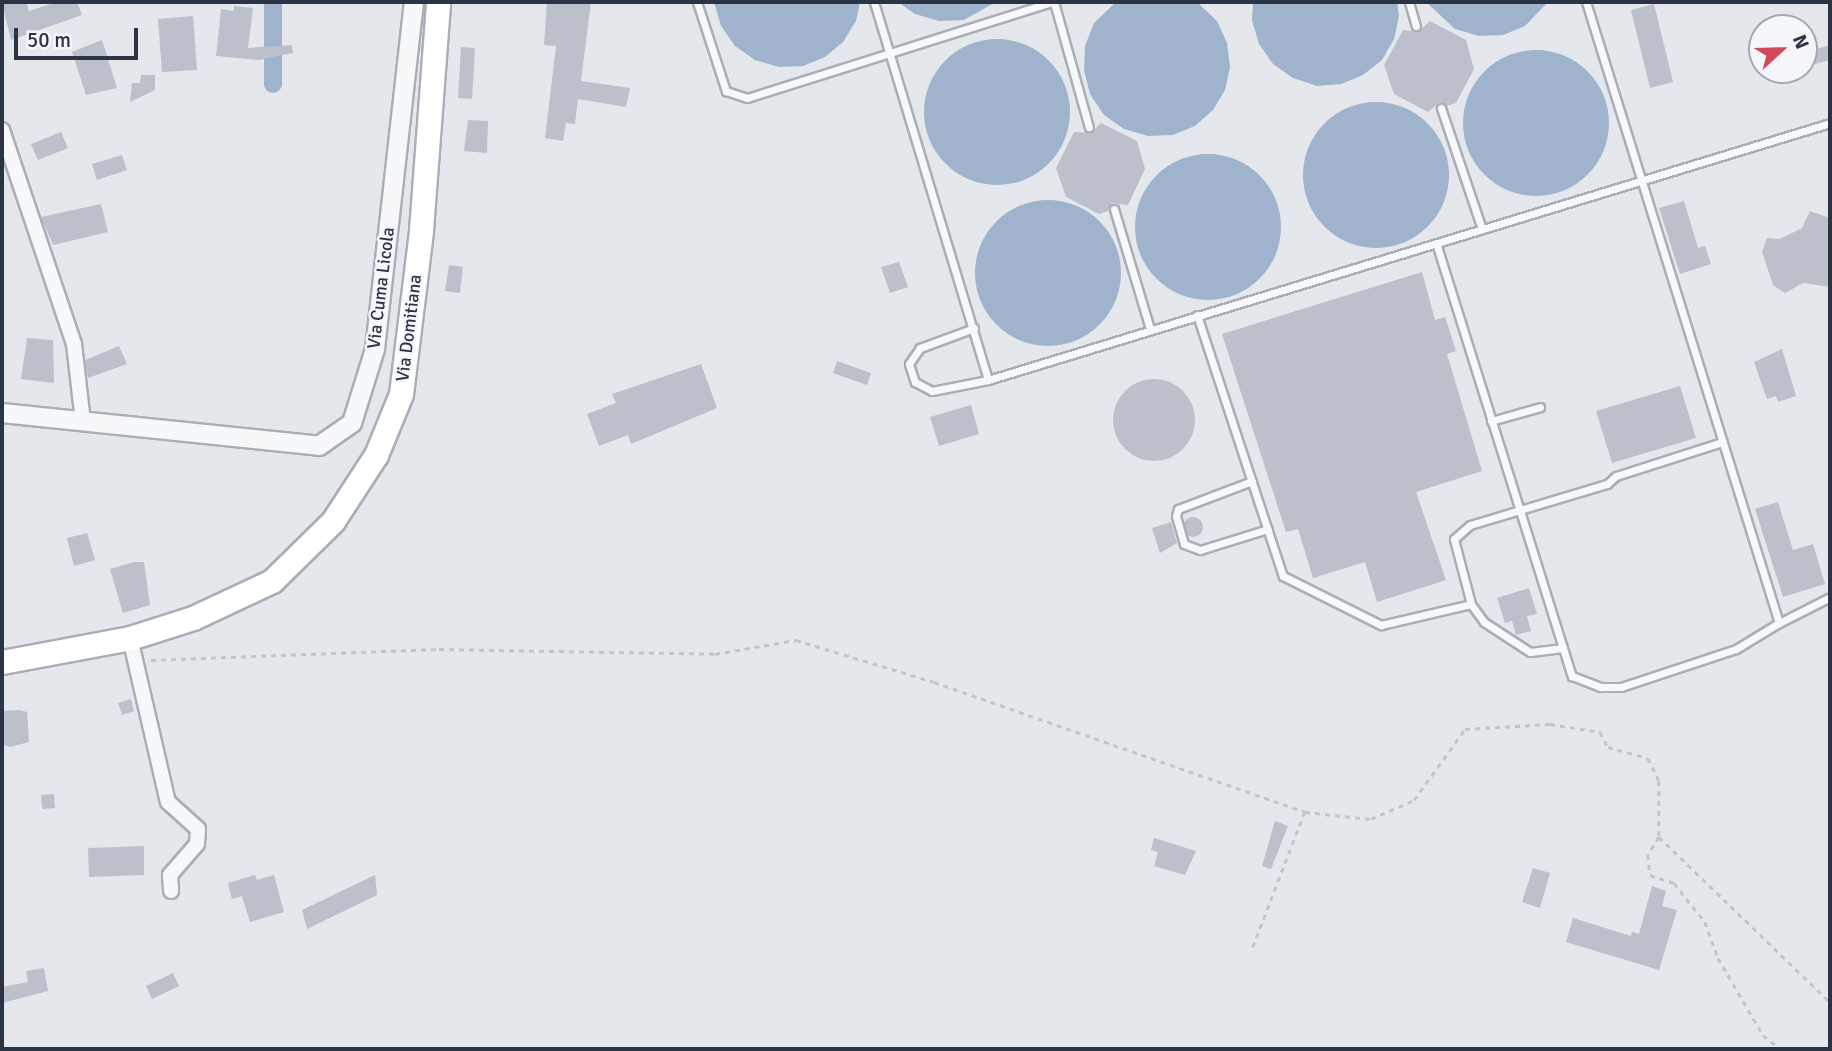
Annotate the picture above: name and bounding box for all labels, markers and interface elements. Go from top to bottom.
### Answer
scale bar [18,14,142,58]
north arrow [1748,14,1818,84]
text: 50 m [27,27,71,53]
text: N [1787,31,1814,53]
street label: Via Cuma Licola [363,226,399,350]
street label: Via Domitiana [392,273,426,383]

